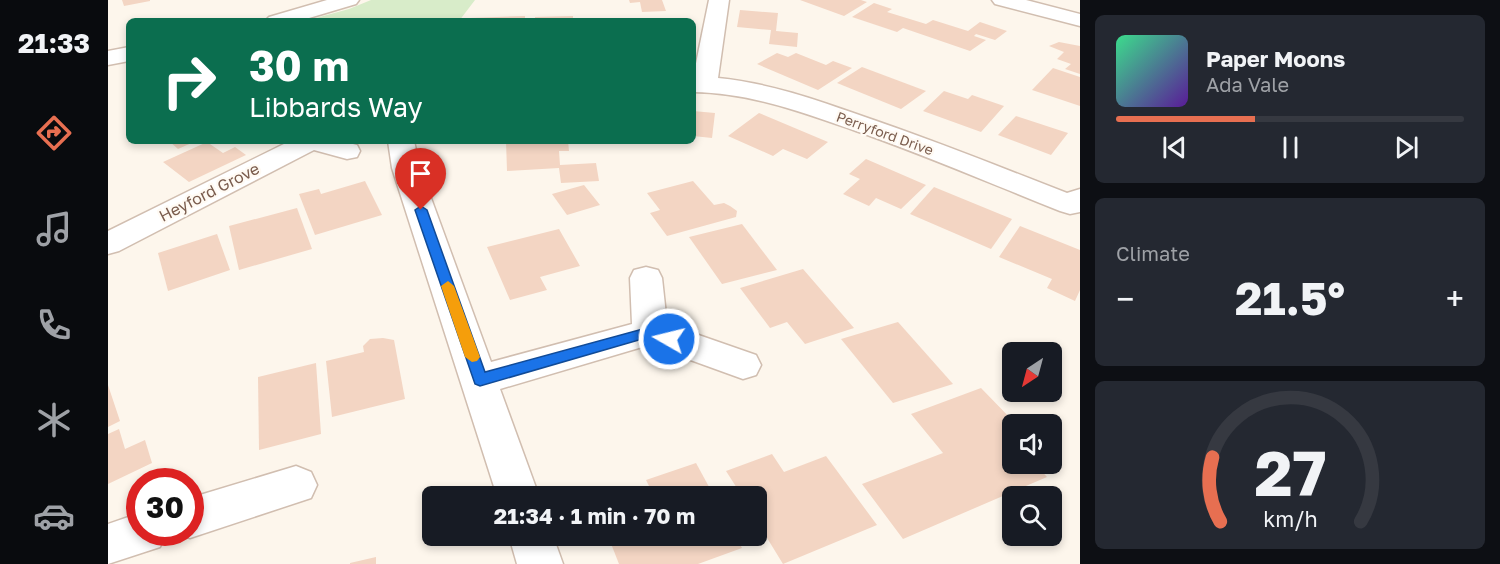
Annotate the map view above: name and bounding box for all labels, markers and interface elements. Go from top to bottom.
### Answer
text: 21:33 [18,27,90,59]
text: 30 m [249,40,349,90]
icon: right [150,42,228,120]
text: Paper Moons [1206,45,1345,72]
text: Ada Vale [1206,72,1289,96]
text: Libbards Way [249,91,423,123]
street label: Perryford Drive [834,108,936,158]
icon: directions [33,112,75,154]
icon: previous [1158,131,1191,164]
icon: pause [1274,131,1307,164]
icon: next [1390,131,1423,164]
pin [395,148,446,210]
icon: arrive [404,157,437,190]
street label: Heyford Grove [155,158,263,226]
icon: music [33,208,75,250]
text: Climate [1116,241,1190,265]
text: 21.5° [1235,271,1345,325]
text: − [1116,279,1134,318]
text: + [1446,279,1464,318]
icon: phone [33,304,75,346]
position arrow [637,307,701,371]
north arrow [1002,342,1062,402]
map controls [1002,342,1062,546]
icon: climate [33,399,75,441]
button: sound [1002,414,1062,474]
text: 27 [1254,435,1326,510]
speed limit sign: 30 [126,468,204,546]
button: search [1002,486,1062,546]
icon: car [33,495,75,537]
text: 21:34 · 1 min · 70 m [494,502,695,529]
text: km/h [1263,506,1317,532]

